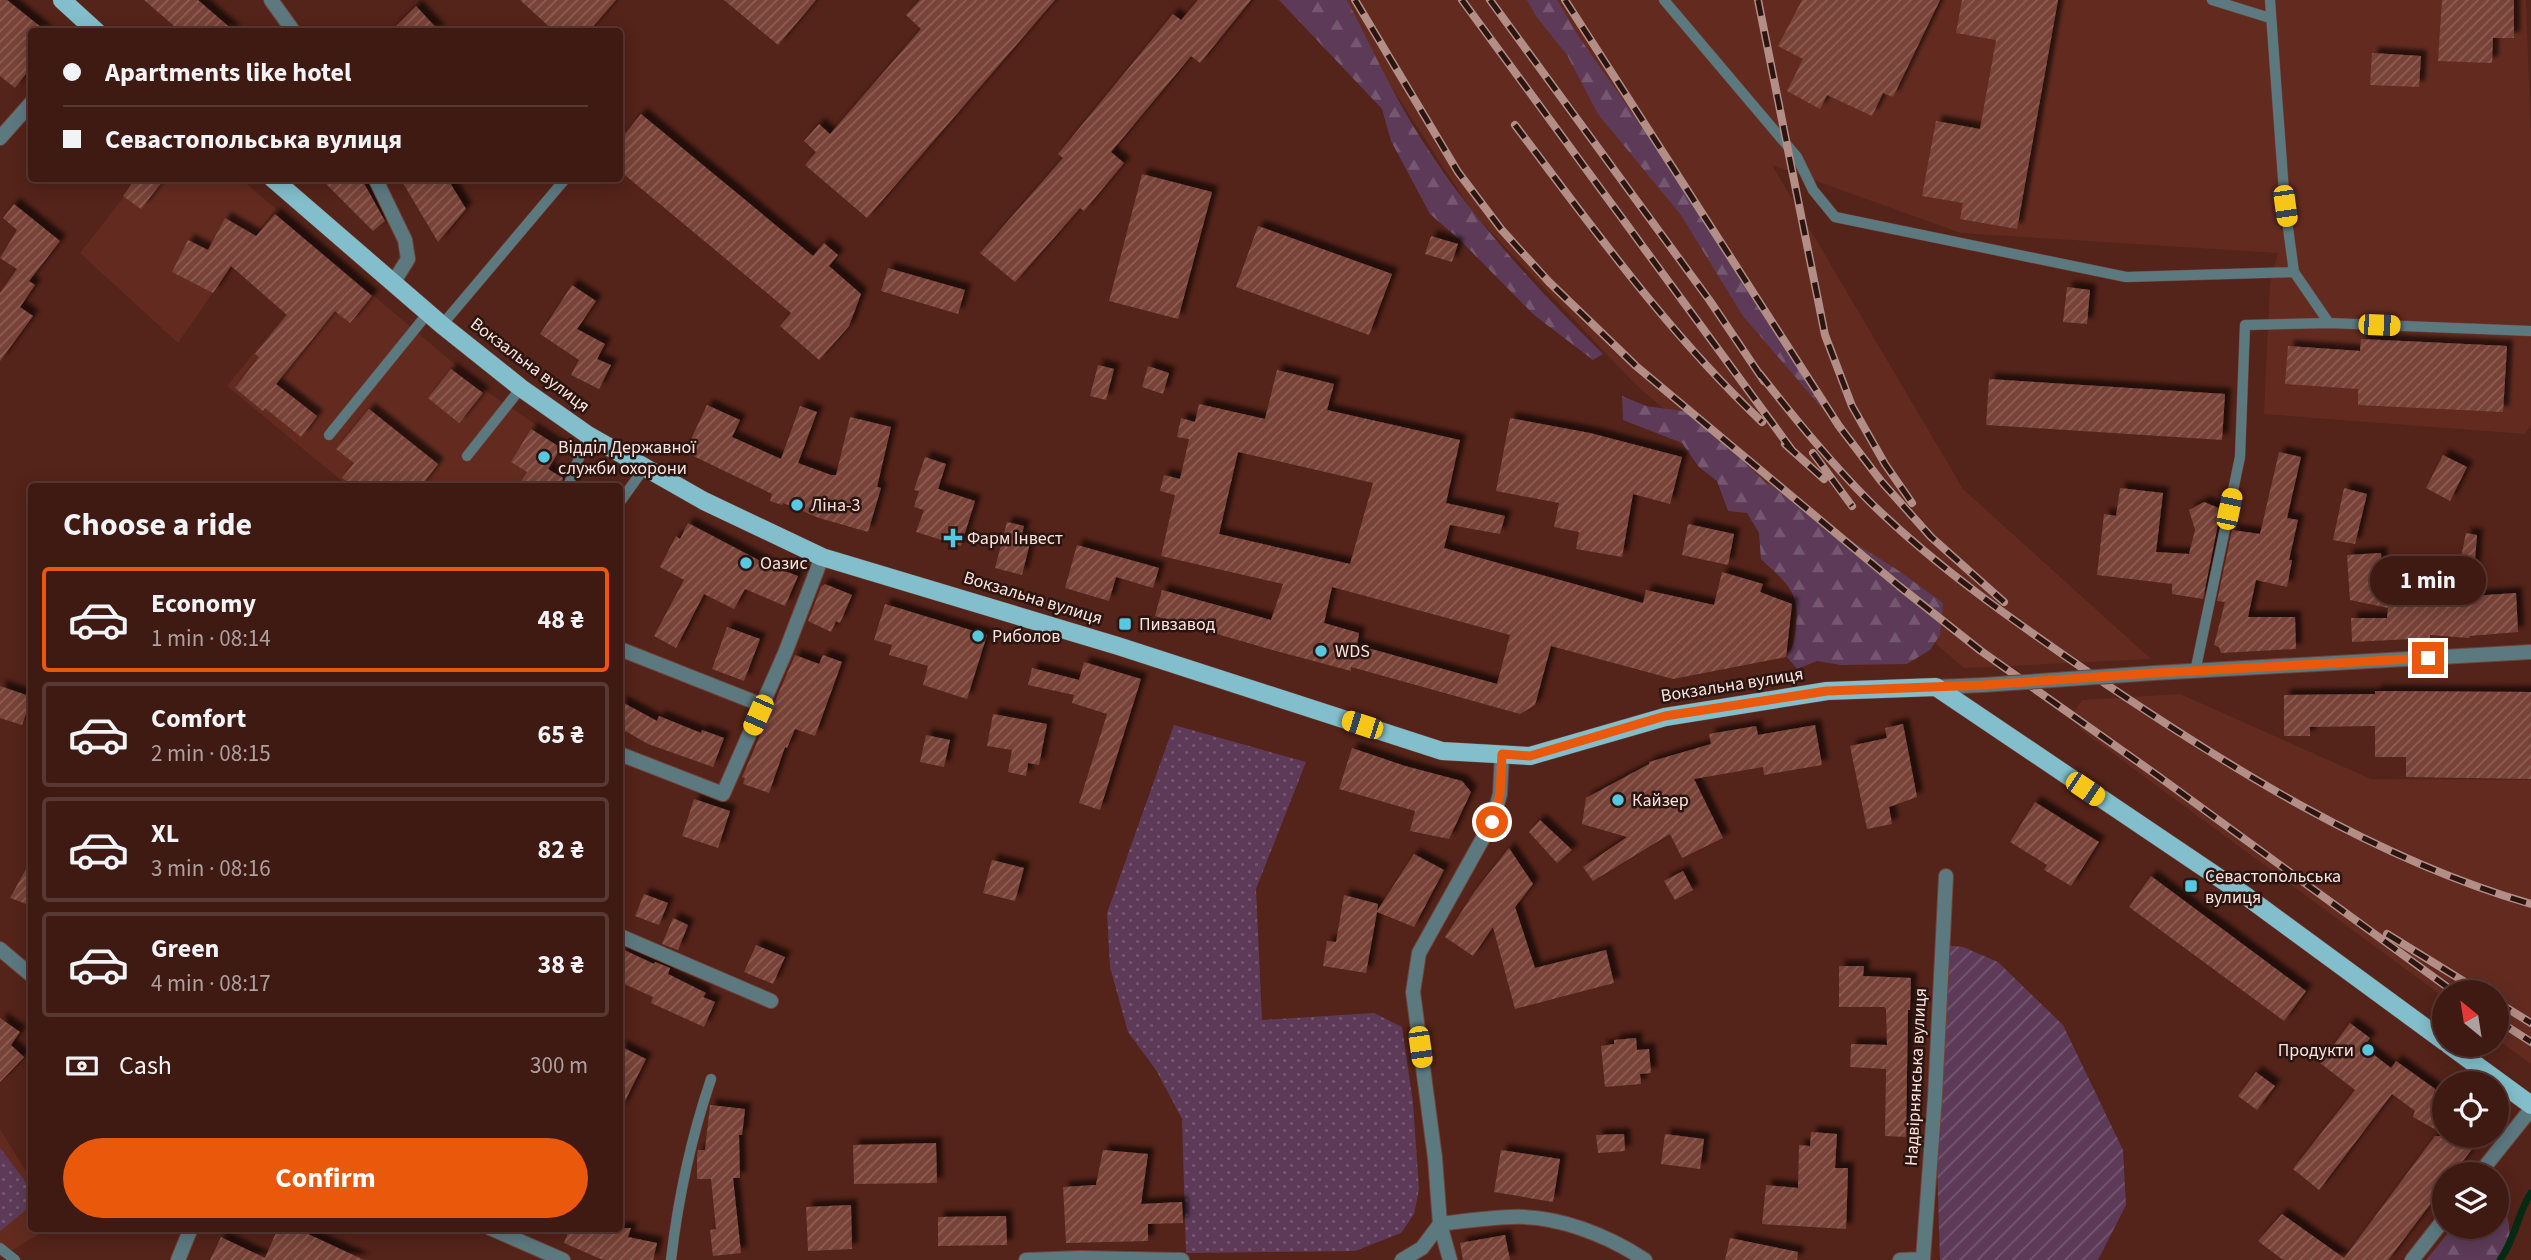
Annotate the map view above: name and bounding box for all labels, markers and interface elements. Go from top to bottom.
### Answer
text: Apartments like hotel [105,54,351,91]
text: Севастопольська вулиця [105,121,402,158]
car [2272,184,2299,228]
street label: Вокзальна вулиця [465,312,595,418]
car [2358,314,2401,336]
place label: Відділ Державної служби охорони [558,435,696,481]
marker: Відділ Державної служби охорони [536,449,552,465]
car [2215,486,2244,532]
place label: Ліна-3 [811,493,861,518]
marker: Ліна-3 [789,497,805,513]
text: Choose a ride [63,502,252,548]
place label: Фарм Інвест [967,526,1063,551]
marker: Фарм Інвест [945,530,961,546]
place label: Оазис [760,551,808,576]
marker: Оазис [738,555,754,571]
callout: 1 min [2370,556,2486,606]
text: 1 min [2400,564,2456,597]
street label: Вокзальна вулиця [960,565,1106,631]
text: Economy [151,585,256,622]
icon: car [67,588,130,651]
text: 48 ₴ [538,601,584,638]
place label: Пивзавод [1139,612,1216,637]
marker: Пивзавод [1117,616,1133,632]
text: 1 min · 08:14 [151,622,271,655]
place label: Риболов [992,624,1060,649]
marker: Риболов [970,628,986,644]
place label: WDS [1335,639,1370,664]
route end [2412,642,2444,674]
marker: WDS [1313,643,1329,659]
street label: Вокзальна вулиця [1659,661,1805,709]
car [740,692,777,738]
text: Comfort [151,700,246,737]
icon: car [67,703,130,766]
car [1339,709,1386,741]
text: 65 ₴ [538,716,584,753]
text: 2 min · 08:15 [151,737,271,770]
car [2062,769,2109,809]
place label: Кайзер [1632,788,1689,813]
marker: Кайзер [1610,792,1626,808]
route start [1476,806,1508,838]
text: XL [151,815,179,852]
icon: car [67,818,130,881]
text: 82 ₴ [538,831,584,868]
text: 3 min · 08:16 [151,852,271,885]
place label: Севастопольська вулиця [2205,864,2341,910]
marker: Севастопольська вулиця [2183,878,2199,894]
text: Green [151,930,219,967]
icon: car [67,933,130,996]
text: 38 ₴ [538,946,584,983]
text: 4 min · 08:17 [151,967,271,1000]
north arrow [2432,980,2510,1057]
map controls [2432,980,2509,1239]
street label: Надвірнянська вулиця [1899,987,1933,1167]
car [1407,1025,1434,1069]
place label: Продукти [2278,1038,2354,1063]
marker: Продукти [2360,1042,2376,1058]
icon: cash [63,1047,101,1085]
text: Cash [119,1047,172,1084]
text: 300 m [530,1049,588,1082]
button: locate [2432,1071,2509,1148]
button: Confirm [63,1138,588,1218]
button: layers [2432,1162,2509,1239]

